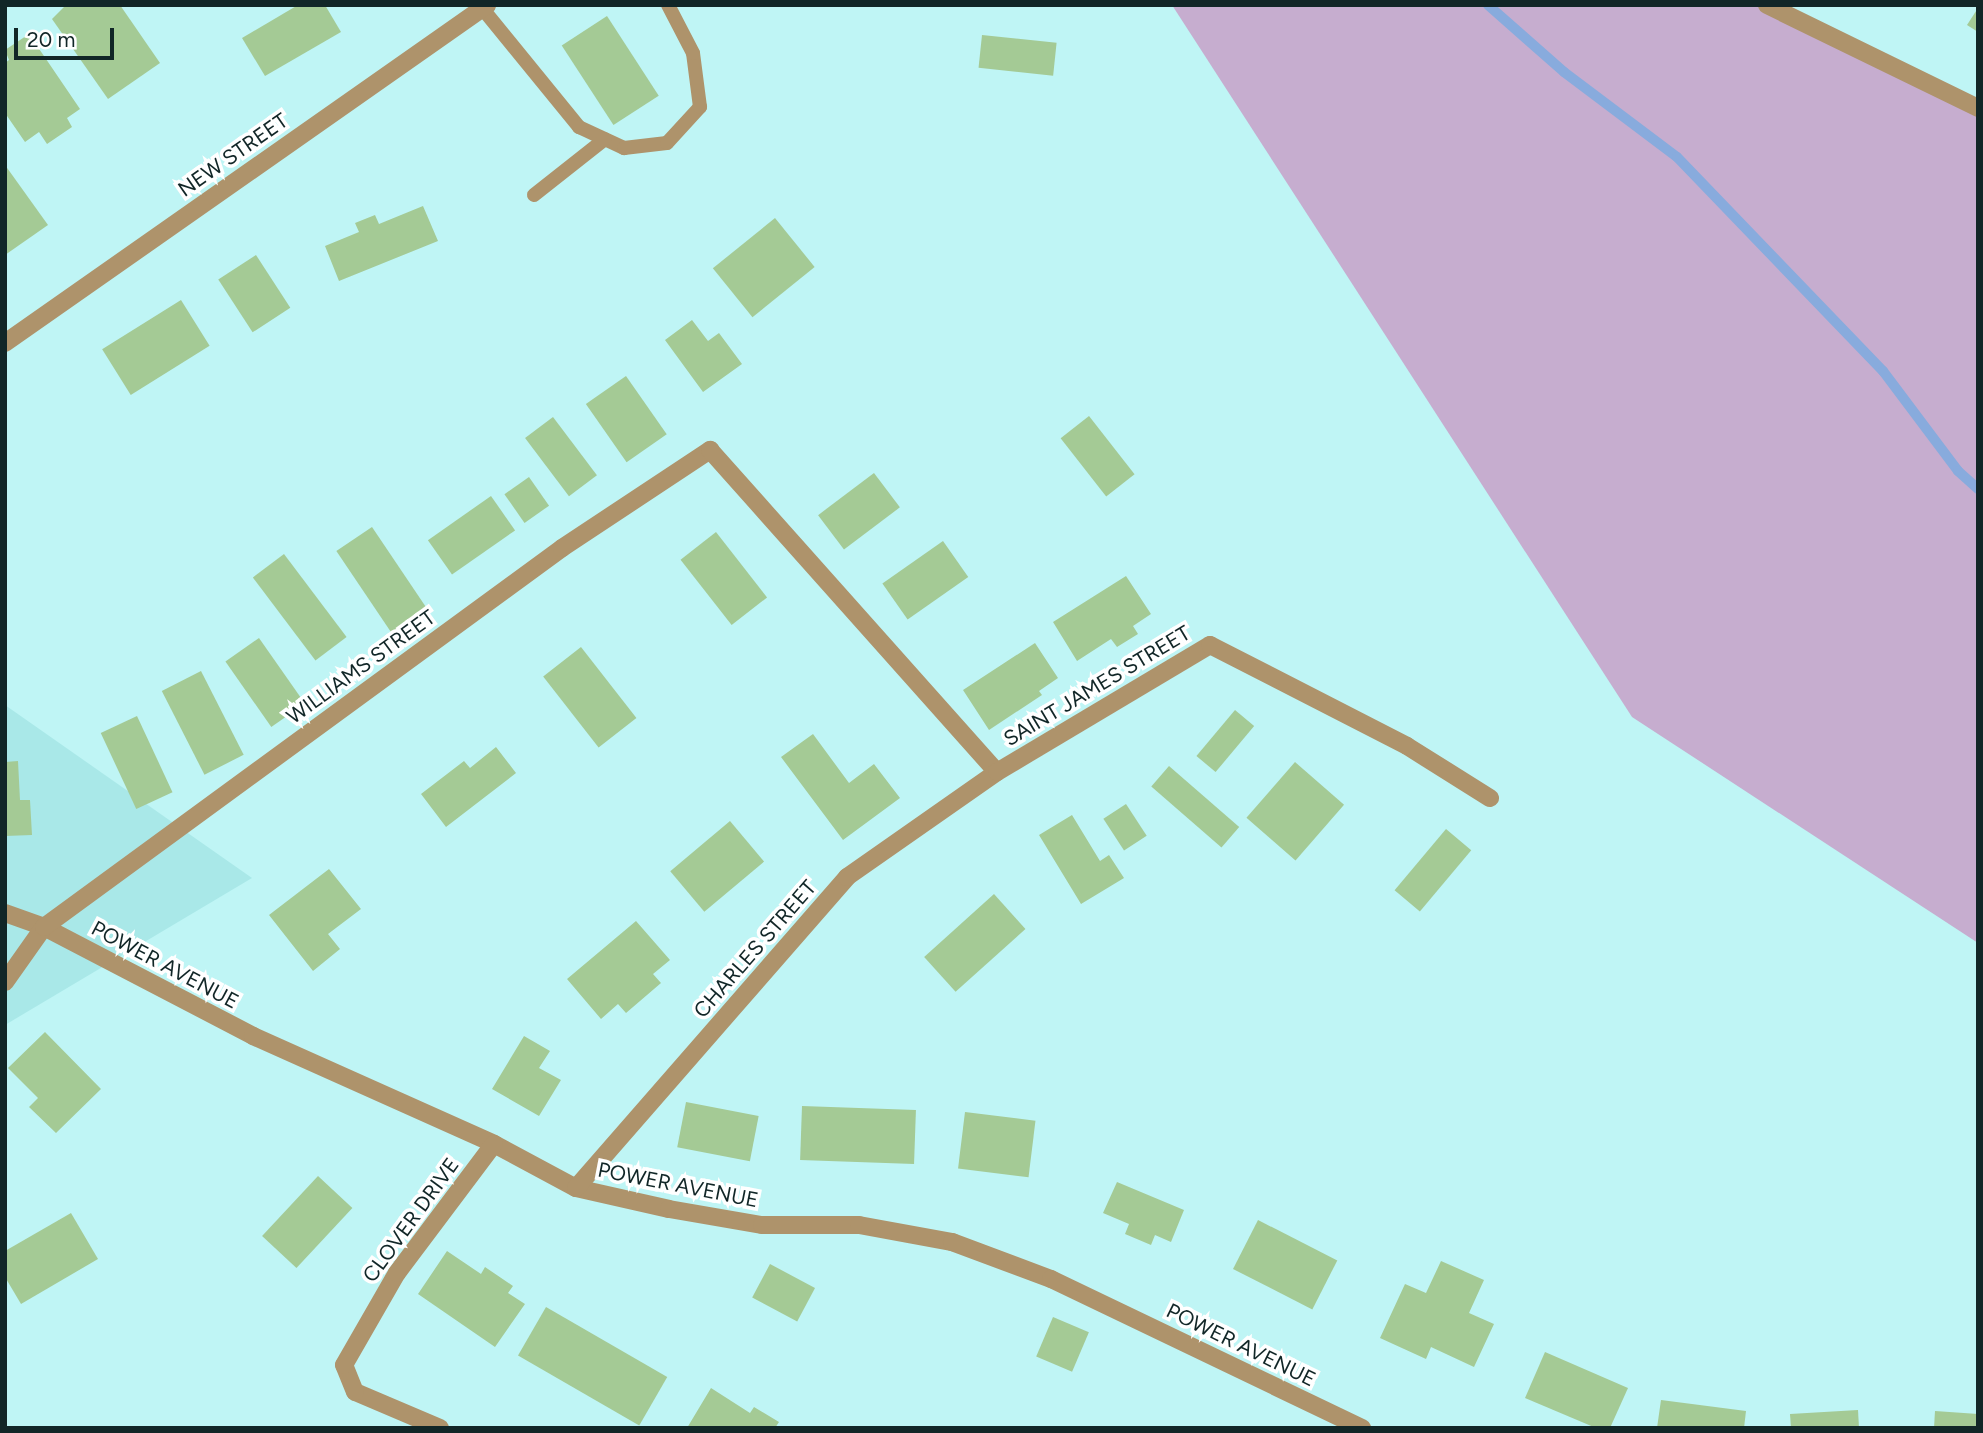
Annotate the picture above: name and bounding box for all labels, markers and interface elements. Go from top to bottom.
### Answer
scale bar [18,14,117,58]
text: 20 m [27,27,75,52]
street label: NEW STREET [173,108,293,202]
street label: WILLIAMS STREET [282,605,440,729]
street label: SAINT JAMES STREET [999,620,1195,752]
street label: CHARLES STREET [688,875,822,1023]
street label: POWER AVENUE [87,916,243,1014]
street label: CLOVER DRIVE [357,1153,465,1287]
street label: POWER AVENUE [596,1157,760,1213]
street label: POWER AVENUE [1162,1298,1320,1392]

